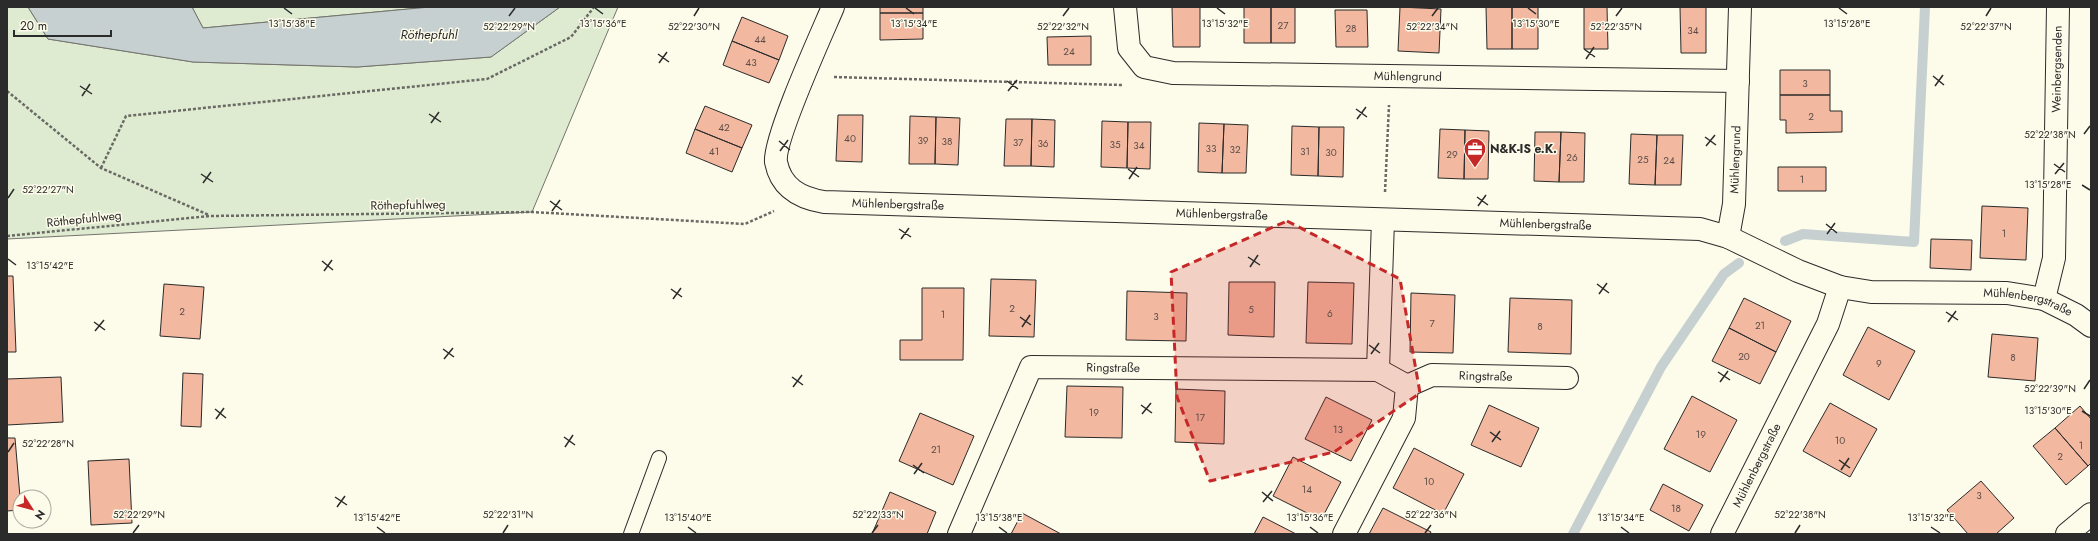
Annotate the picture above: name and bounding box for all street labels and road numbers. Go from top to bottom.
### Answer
street label: Weinbergsenden [2047,26,2067,113]
street label: Mühlengrund [1374,67,1442,86]
street label: Mühlengrund [1725,125,1745,194]
street label: Mühlenbergstraße [852,194,944,215]
street label: Röthepfuhlweg [370,195,446,215]
street label: Mühlenbergstraße [1176,204,1268,225]
street label: Röthepfuhlweg [46,206,122,232]
street label: Mühlenbergstraße [1499,214,1592,235]
street label: Mühlenbergstraße [1983,284,2076,321]
street label: Ringstraße [1086,358,1140,377]
street label: Ringstraße [1459,367,1513,386]
street label: Mühlenbergstraße [1728,420,1785,510]

